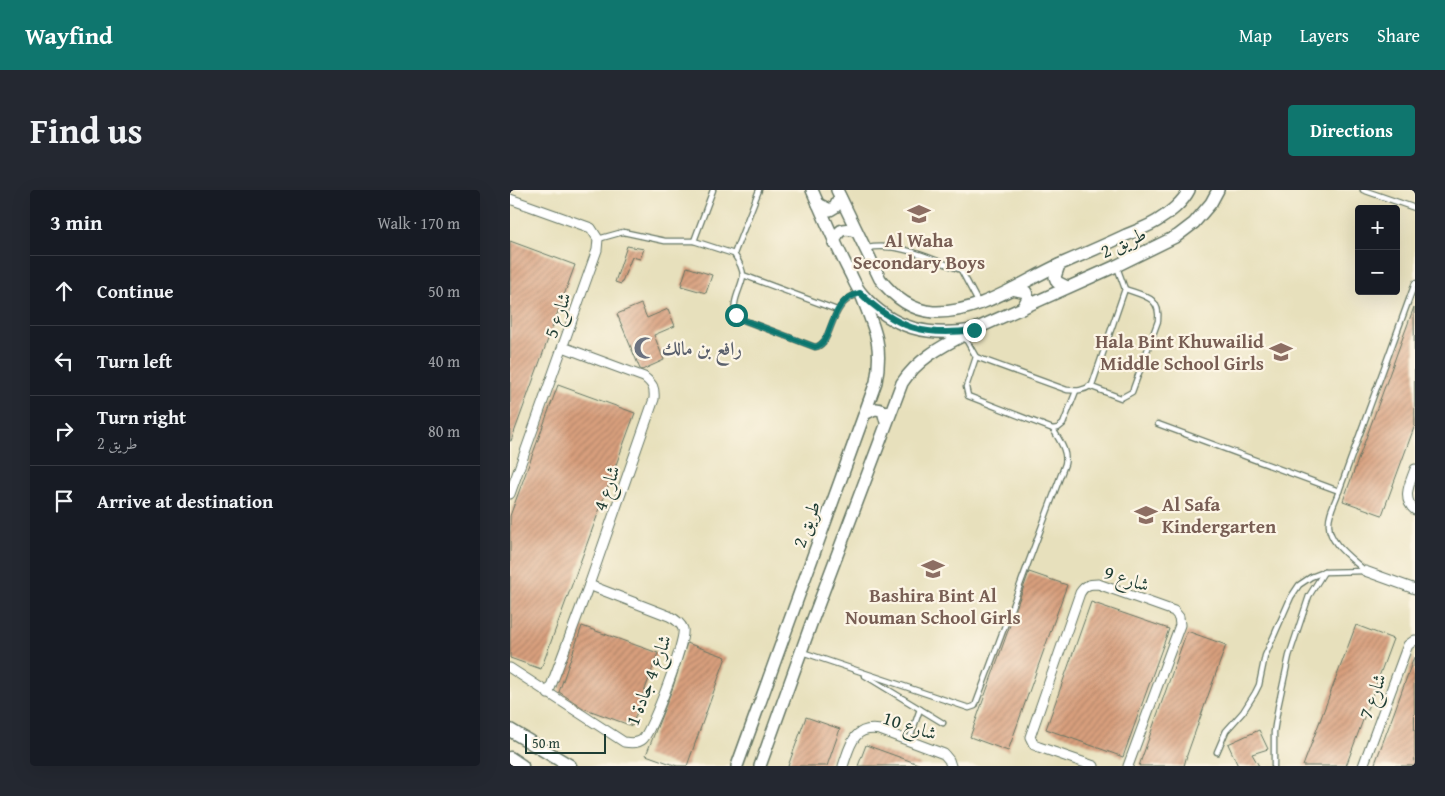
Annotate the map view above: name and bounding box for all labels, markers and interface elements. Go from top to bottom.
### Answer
text: Wayfind [25,18,113,53]
text: Map [1239,22,1272,49]
text: Layers [1300,22,1349,49]
text: Share [1377,22,1420,49]
text: Find us [30,105,143,156]
button: Directions [1288,105,1415,156]
school or university icon: Al Waha Secondary Boys [906,201,932,227]
map controls [1355,205,1400,295]
button: + [1355,205,1400,250]
text: 3 min [50,207,102,238]
text: Walk · 170 m [377,211,460,235]
street label: طريق 2 [1095,219,1151,265]
place label: Al Waha Secondary Boys [853,226,985,276]
button: − [1355,250,1400,295]
icon: ahead [50,277,78,305]
text: Continue [97,277,174,305]
text: 50 m [428,279,460,303]
street label: شارع 5 [536,289,580,342]
route start [725,304,748,327]
route end [963,319,986,342]
place label: Hala Bint Khuwailid Middle School Girls [1095,327,1264,377]
place label: رافع بن مالك [662,334,742,366]
mosque icon: رافع بن مالك [632,335,658,361]
school or university icon: Hala Bint Khuwailid Middle School Girls [1268,339,1294,365]
icon: left [50,347,78,375]
text: Turn left [97,347,172,375]
text: 40 m [428,349,460,373]
text: Turn right [97,403,186,431]
icon: right [50,417,78,445]
text: 80 m [428,419,460,443]
text: طريق 2 [97,431,138,455]
street label: شارع 4 [585,462,629,515]
icon: arrive [50,487,78,515]
text: Arrive at destination [97,487,273,515]
place label: Al Safa Kindergarten [1162,490,1277,540]
street label: طريق 2 [785,497,827,551]
school or university icon: Al Safa Kindergarten [1133,502,1159,528]
school or university icon: Bashira Bint Al Nouman School Girls [920,556,946,582]
street label: شارع 9 [1100,558,1153,600]
place label: Bashira Bint Al Nouman School Girls [845,581,1021,631]
street label: شارع 4 جادة 1 [618,631,680,730]
street label: شارع 7 [1351,669,1395,723]
street label: شارع 10 [879,703,941,749]
scale bar [525,731,606,754]
text: 50 m [532,733,560,753]

